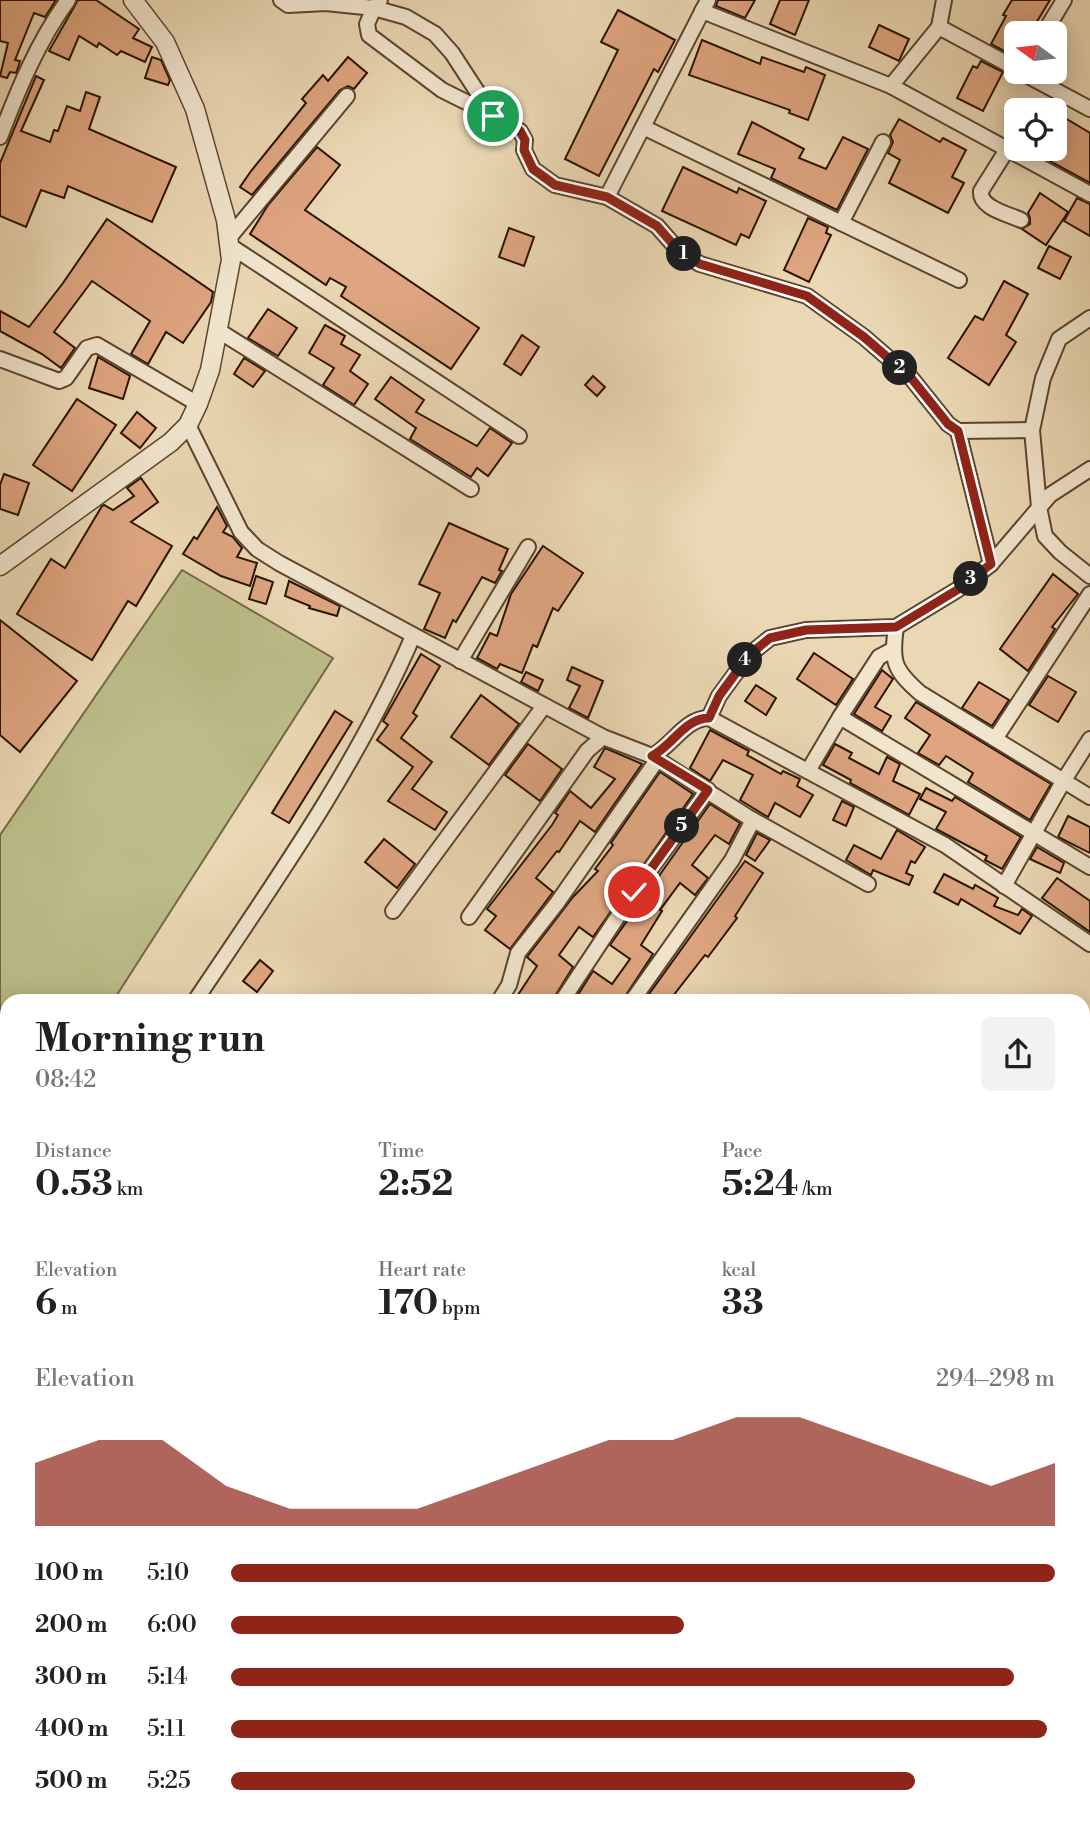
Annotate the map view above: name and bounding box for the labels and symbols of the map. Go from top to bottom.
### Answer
north arrow [1004,21,1068,84]
pin [463,86,523,146]
pin: 1 [666,236,702,272]
pin: 2 [883,350,918,386]
pin: 3 [954,562,988,596]
pin: 4 [728,642,762,678]
pin: 5 [664,808,700,844]
pin [604,862,664,922]

